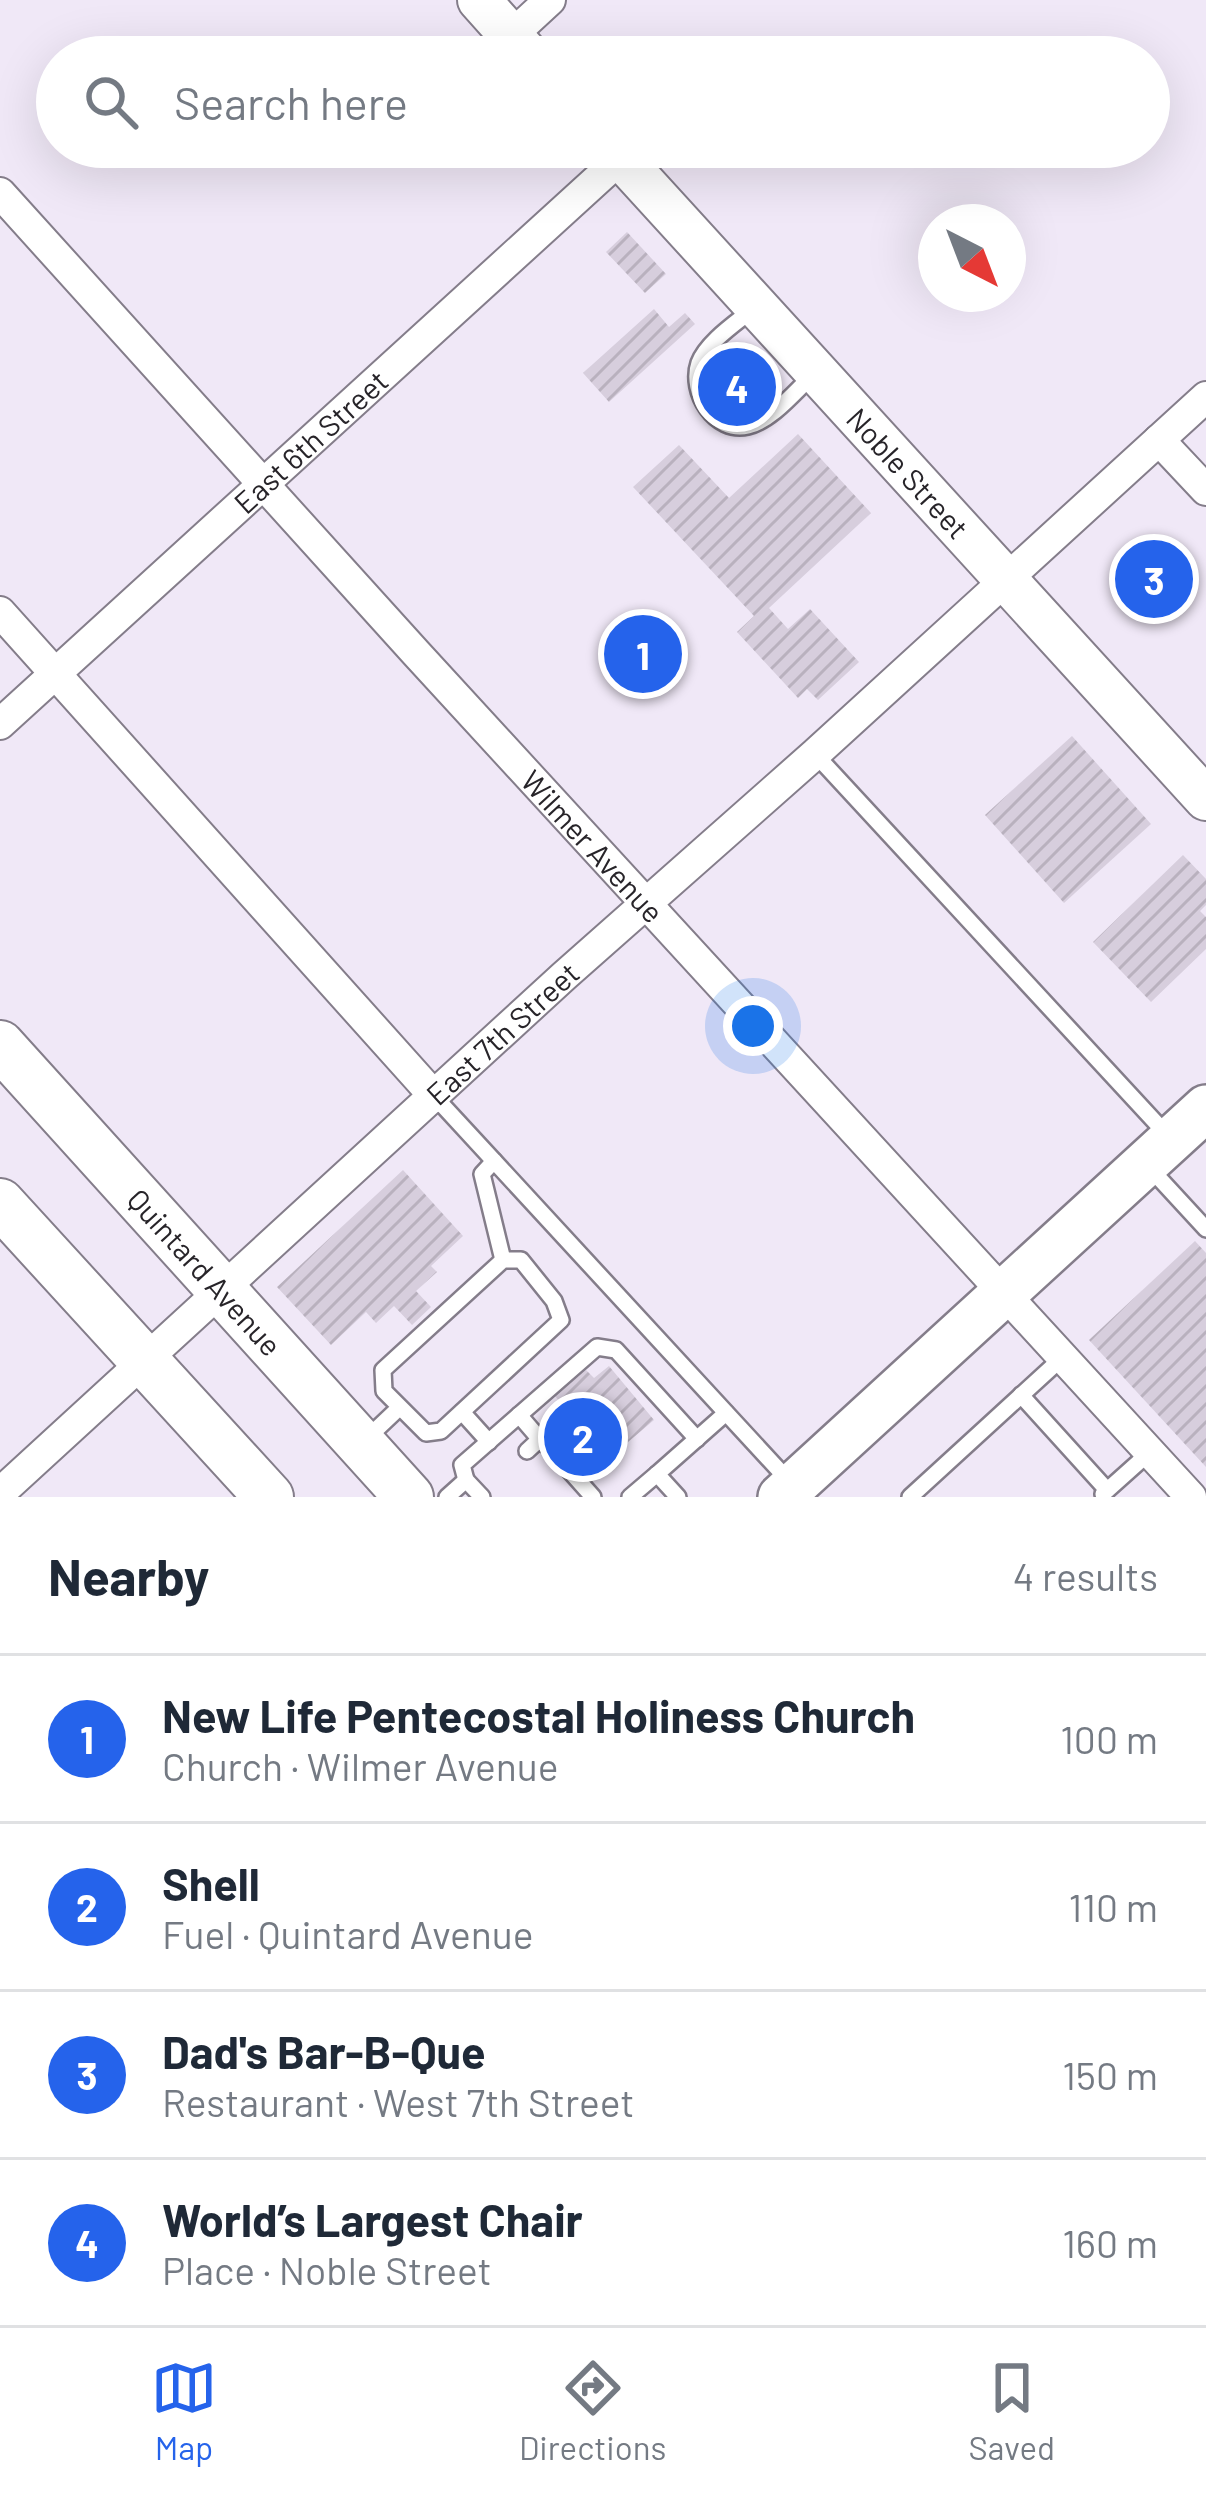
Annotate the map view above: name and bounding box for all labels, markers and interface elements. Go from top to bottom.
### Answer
search box [36,36,1170,168]
icon: search [78,69,144,135]
text: Search here [174,75,408,129]
north arrow [918,204,1026,312]
pin: 4 [698,342,776,432]
street label: East 6th Street [226,362,395,520]
street label: Noble Street [840,400,977,545]
pin: 3 [1115,534,1193,624]
pin: 1 [604,609,682,699]
street label: Wilmer Avenue [514,762,672,929]
street label: East 7th Street [418,954,586,1112]
your location [723,996,783,1056]
street label: Quintard Avenue [121,1181,290,1363]
pin: 2 [544,1392,622,1482]
text: Nearby [48,1545,209,1606]
text: 4 results [1013,1552,1158,1599]
text: New Life Pentecostal Holiness Church [162,1688,915,1742]
text: 1 [80,1715,94,1762]
text: 100 m [1060,1715,1158,1762]
text: Church · Wilmer Avenue [162,1742,559,1789]
text: Shell [162,1856,260,1910]
text: 2 [76,1883,98,1930]
text: 110 m [1068,1883,1158,1930]
text: Fuel · Quintard Avenue [162,1910,534,1957]
text: Dad's Bar-B-Que [162,2024,486,2078]
text: 3 [76,2051,98,2098]
text: 150 m [1062,2051,1158,2098]
text: Restaurant · West 7th Street [162,2078,634,2125]
text: World’s Largest Chair [162,2192,583,2246]
text: 4 [75,2219,99,2266]
text: 160 m [1062,2219,1158,2266]
text: Place · Noble Street [162,2246,492,2293]
tab: Map [151,2355,217,2467]
tab: Directions [519,2355,666,2467]
tab: Saved [968,2355,1055,2467]

